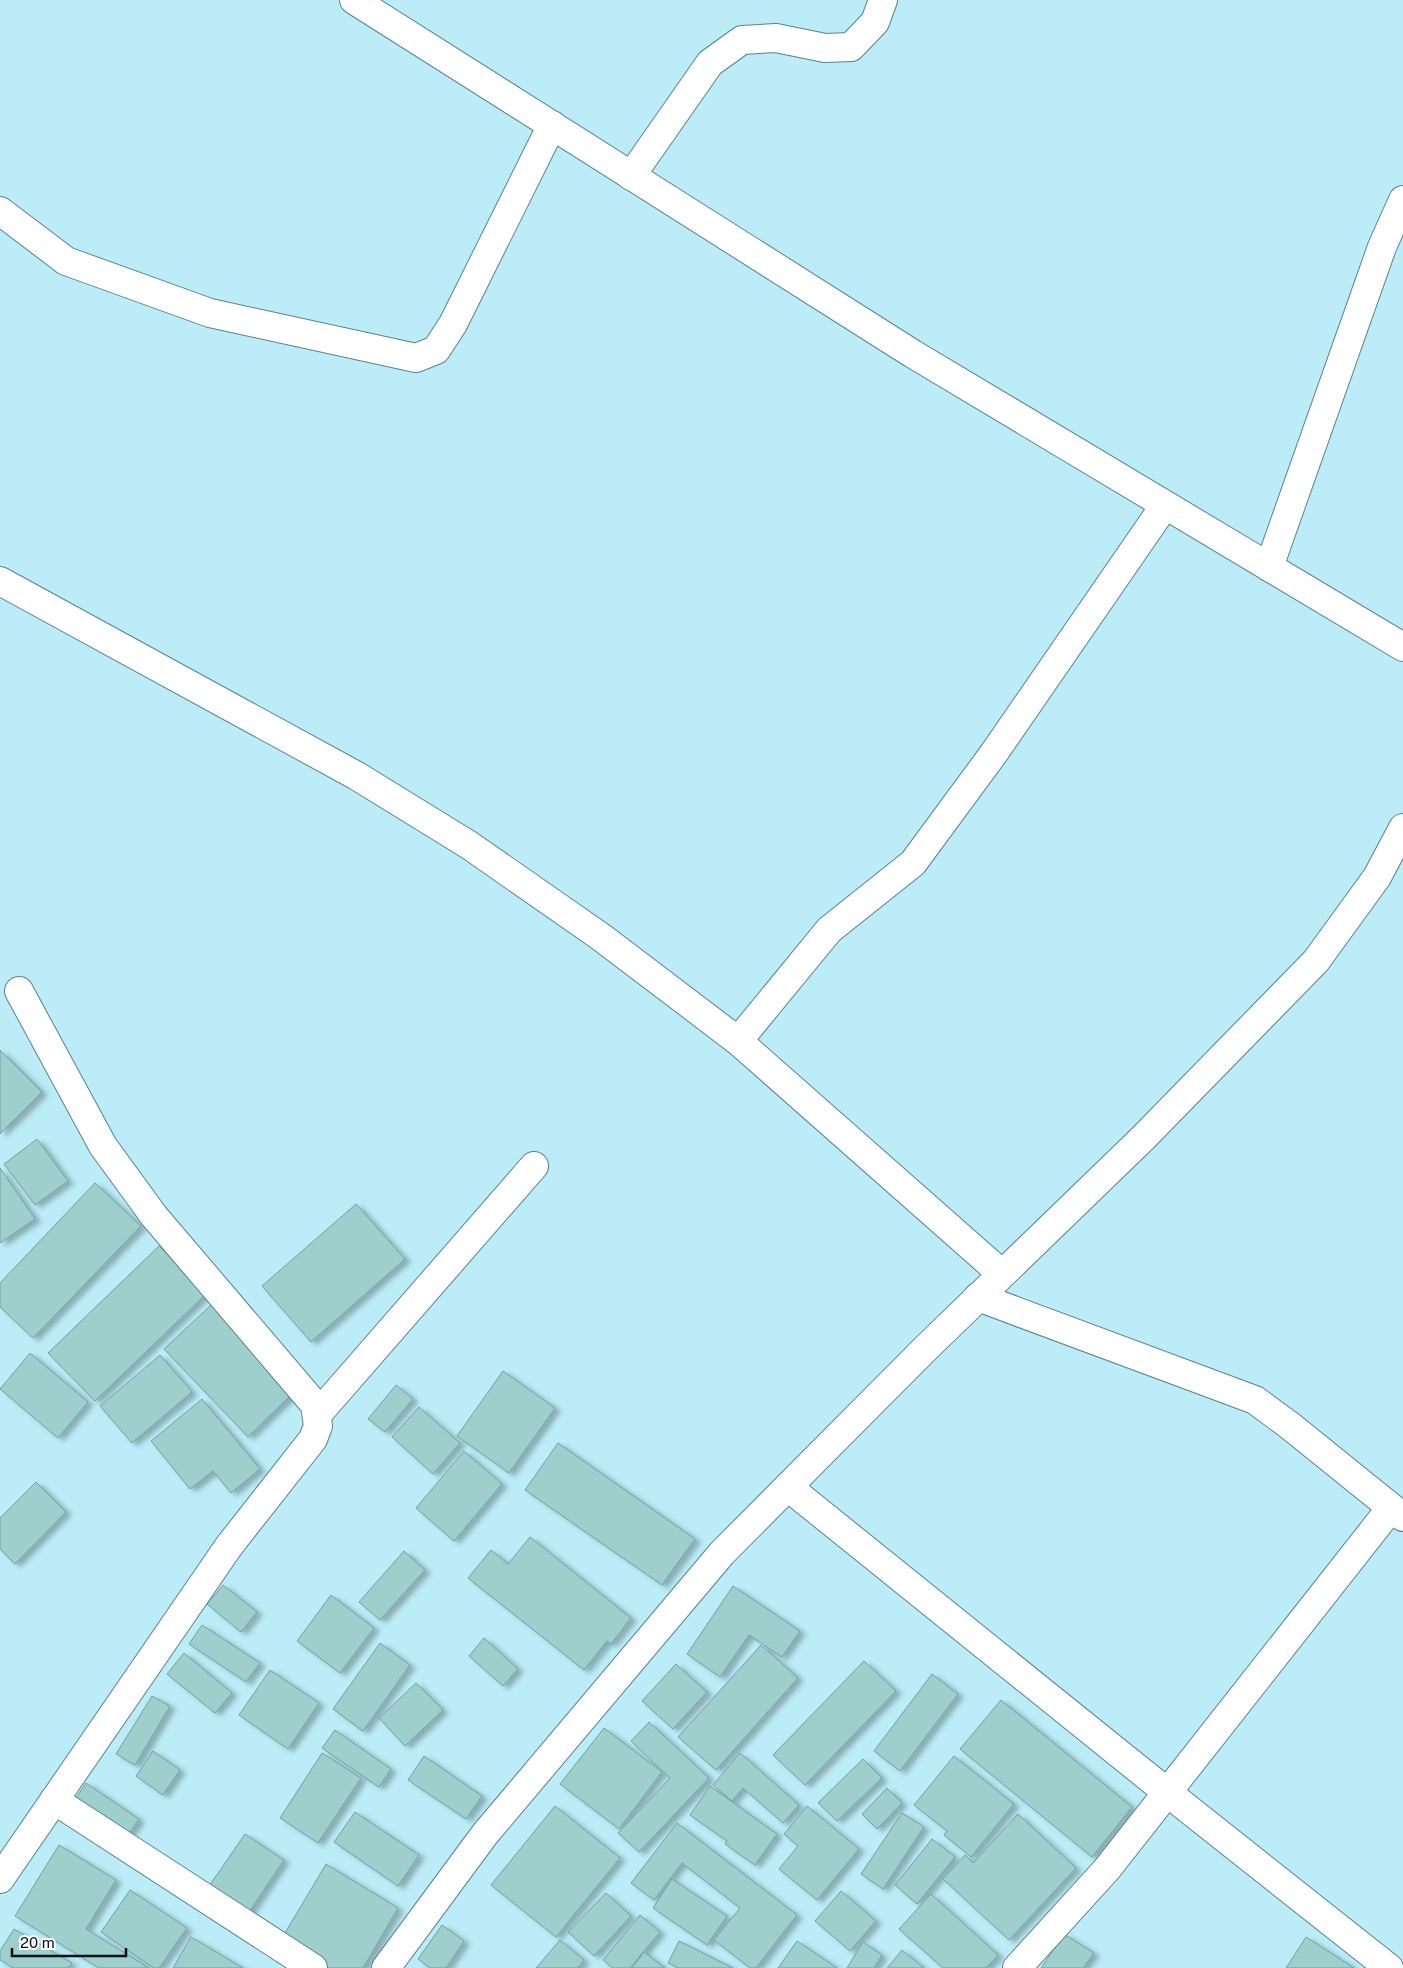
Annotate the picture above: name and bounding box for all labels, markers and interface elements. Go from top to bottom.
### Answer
scale bar [12,1926,126,1958]
text: 20 m [20,1934,55,1951]

